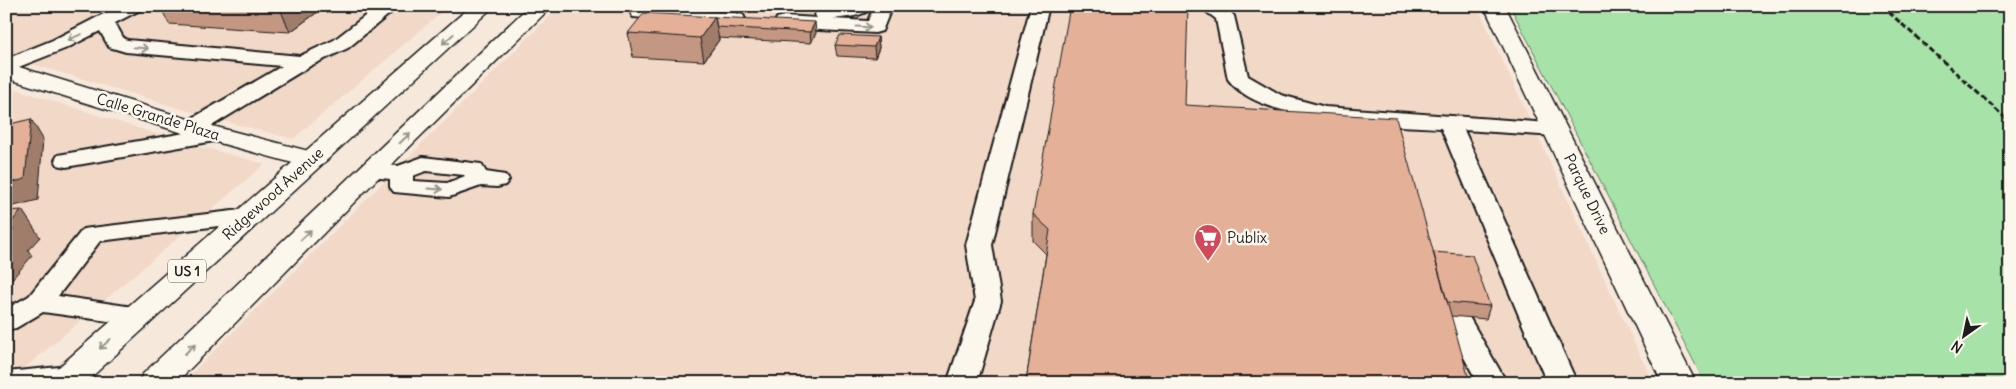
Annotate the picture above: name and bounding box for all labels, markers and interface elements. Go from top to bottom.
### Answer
one-way arrow [855,22,871,31]
one-way arrow [68,32,83,42]
one-way arrow [441,33,454,44]
one-way arrow [132,43,148,52]
street label: Calle Grande Plaza [94,89,222,144]
one-way arrow [399,132,411,144]
street label: Ridgewood Avenue [218,143,327,244]
street label: Parque Drive [1560,150,1615,237]
one-way arrow [426,185,442,194]
supermarket icon: Publix [1193,223,1223,262]
one-way arrow [300,228,312,241]
place label: Publix [1227,228,1268,247]
road number: US 1 [168,260,206,282]
north arrow [1938,312,1988,362]
text: N [1948,337,1966,357]
one-way arrow [99,338,112,350]
one-way arrow [184,342,196,355]

